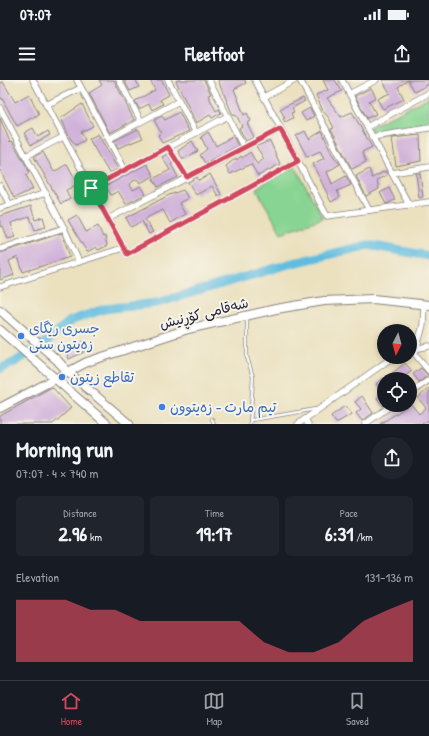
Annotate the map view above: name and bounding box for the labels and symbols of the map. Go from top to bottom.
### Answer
pin [74,171,108,205]
street label: شەقامی کۆڕنیش [157,292,251,337]
place label: جسری رێگای زەیتون ستی [29,318,100,353]
north arrow [377,324,417,364]
marker: جسری رێگای زەیتون ستی [16,331,26,341]
place label: تقاطع زيتون [70,367,135,388]
marker: تقاطع زيتون [57,372,67,382]
place label: تیم مارت - زەیتوون [170,397,277,418]
marker: تیم مارت - زەیتوون [157,402,167,412]

